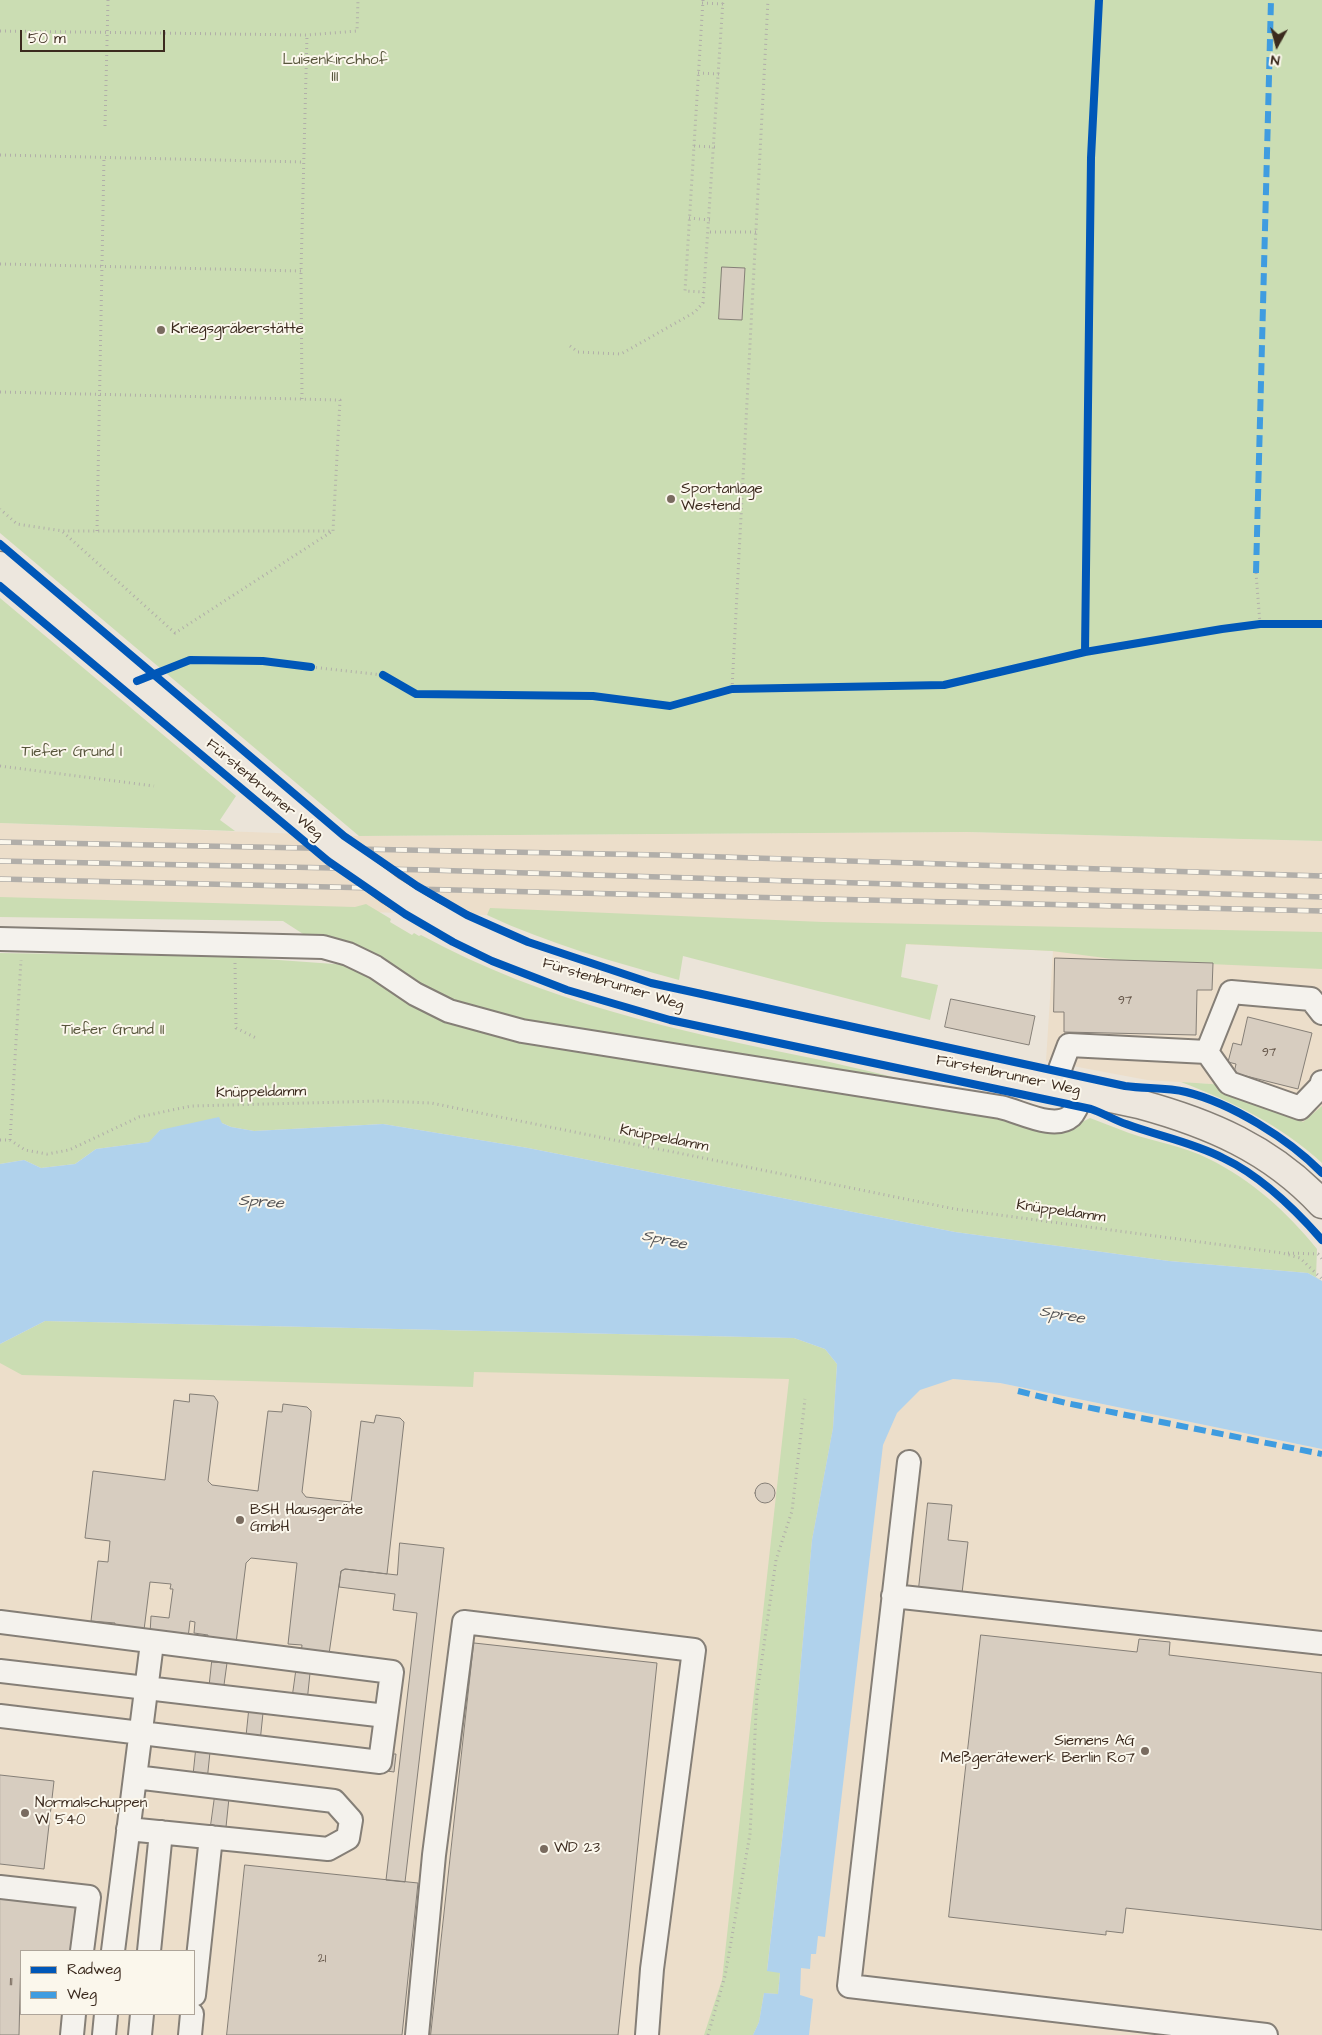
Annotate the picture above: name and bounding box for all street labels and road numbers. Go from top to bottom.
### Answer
street label: Fürstenbrunner Weg [202,736,326,844]
street label: Fürstenbrunner Weg [540,955,686,1015]
street label: Fürstenbrunner Weg [934,1052,1082,1100]
street label: Knüppeldamm [216,1083,306,1103]
street label: Knüppeldamm [618,1122,710,1156]
street label: Knüppeldamm [1015,1197,1107,1227]

